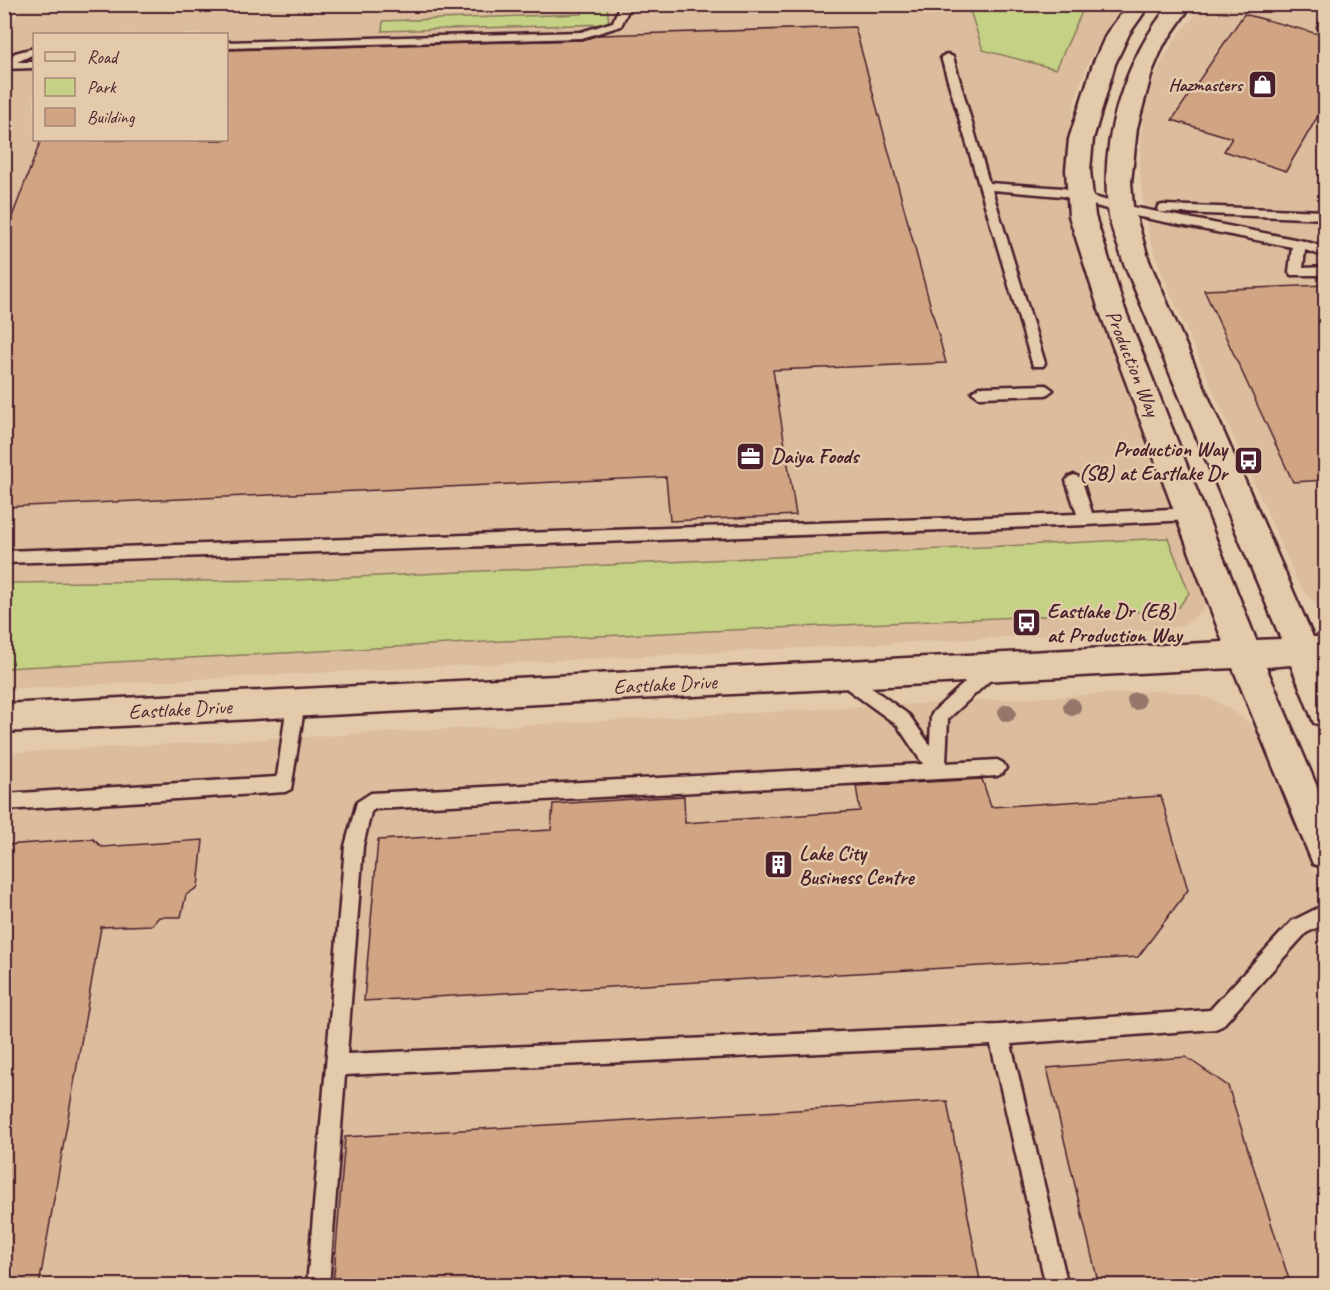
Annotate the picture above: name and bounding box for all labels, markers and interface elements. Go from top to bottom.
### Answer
legend [33,33,228,141]
text: Road [87,46,120,68]
shop icon: Hazmasters [1247,69,1279,101]
place label: Hazmasters [1169,74,1244,96]
text: Park [87,76,117,98]
text: Building [87,106,136,128]
street label: Production Way [1100,306,1167,422]
place label: Production Way (SB) at Eastlake Dr [1079,436,1230,486]
office icon: Daiya Foods [734,440,766,472]
place label: Daiya Foods [771,443,861,469]
bus stop icon: Production Way (SB) at Eastlake Dr [1232,445,1264,477]
place label: Eastlake Dr (EB) at Production Way [1047,598,1184,648]
bus stop icon: Eastlake Dr (EB) at Production Way [1010,607,1042,639]
street label: Eastlake Drive [613,668,718,700]
street label: Eastlake Drive [128,693,233,725]
place label: Lake City Business Centre [799,840,916,890]
building icon: Lake City Business Centre [762,849,794,881]

